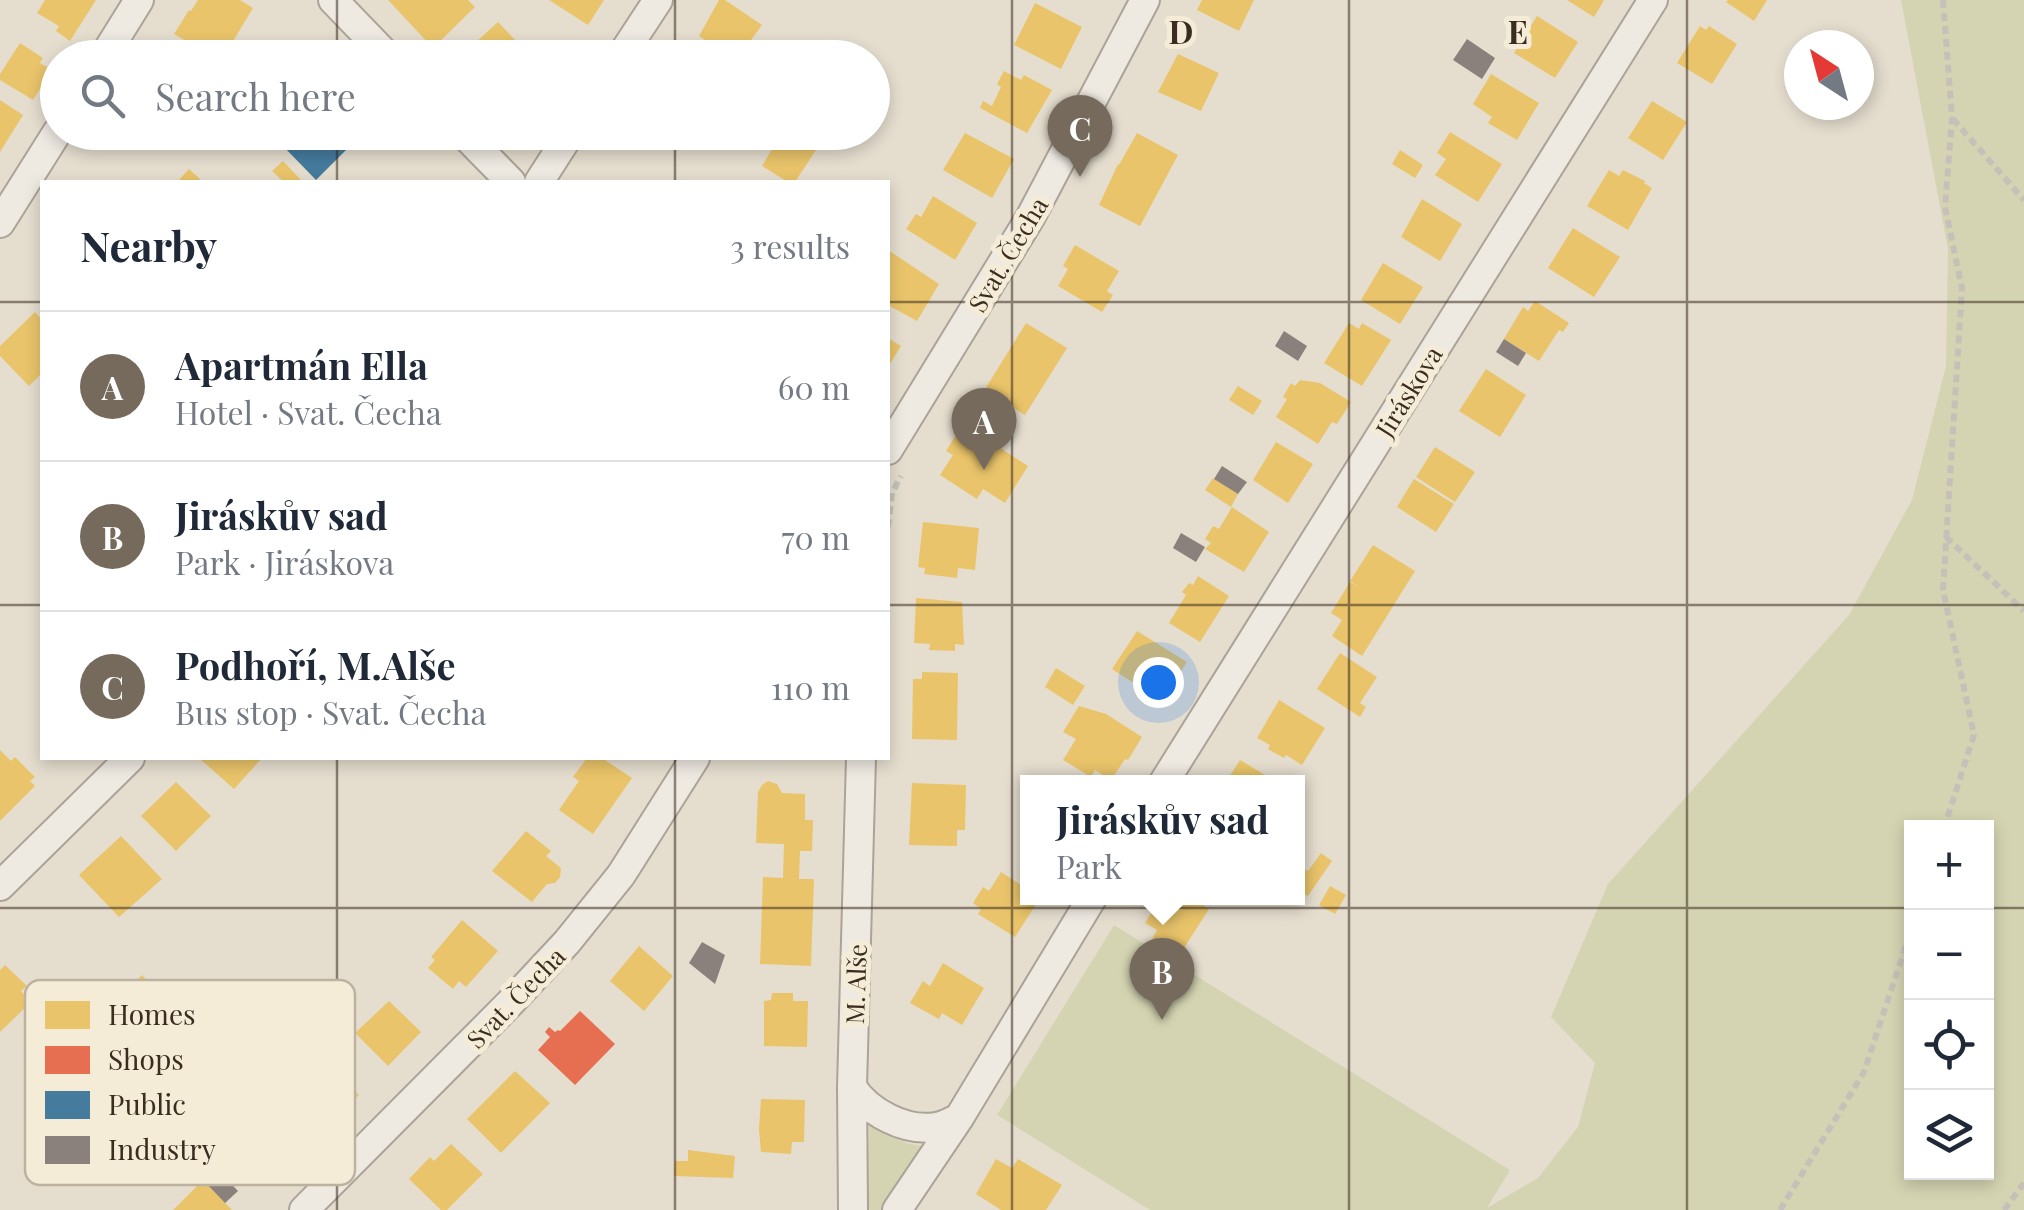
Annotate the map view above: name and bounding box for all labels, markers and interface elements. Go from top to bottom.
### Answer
text: D [1169,9,1193,52]
text: E [1508,9,1528,52]
north arrow [1784,30,1874,120]
search box [40,40,890,150]
icon: search [75,68,130,123]
text: Search here [155,70,356,121]
pin: C [1048,94,1112,177]
street label: Svat. Čecha [960,190,1055,318]
text: Nearby [80,217,217,273]
text: 3 results [730,224,850,267]
text: Apartmán Ella [175,339,428,390]
street label: Jiráskova [1367,339,1449,444]
text: A [102,365,123,408]
text: 60 m [778,365,850,408]
pin: A [952,388,1016,470]
text: Hotel · Svat. Čecha [175,390,442,433]
text: Jiráskův sad [175,489,388,540]
text: B [102,515,123,558]
text: 70 m [781,515,850,558]
text: Park · Jiráskova [175,540,394,583]
text: Podhoří, M.Alše [175,639,456,690]
your location [1133,657,1184,708]
text: C [101,665,124,708]
text: 110 m [771,665,850,708]
text: Bus stop · Svat. Čecha [175,690,487,733]
popup [1020,775,1305,905]
text: Jiráskův sad [1056,793,1269,844]
map controls [1904,820,1994,1180]
button: + [1904,820,1994,910]
text: Park [1056,844,1122,887]
button: − [1904,910,1994,1000]
pin: B [1130,938,1194,1020]
street label: Svat. Čecha [458,939,572,1055]
street label: M. Alše [837,943,873,1025]
legend [25,980,355,1185]
text: Homes [108,995,196,1032]
button: locate [1904,1000,1994,1090]
text: Shops [108,1040,184,1077]
text: Public [108,1085,186,1122]
button: layers [1904,1090,1994,1180]
text: Industry [108,1130,216,1167]

